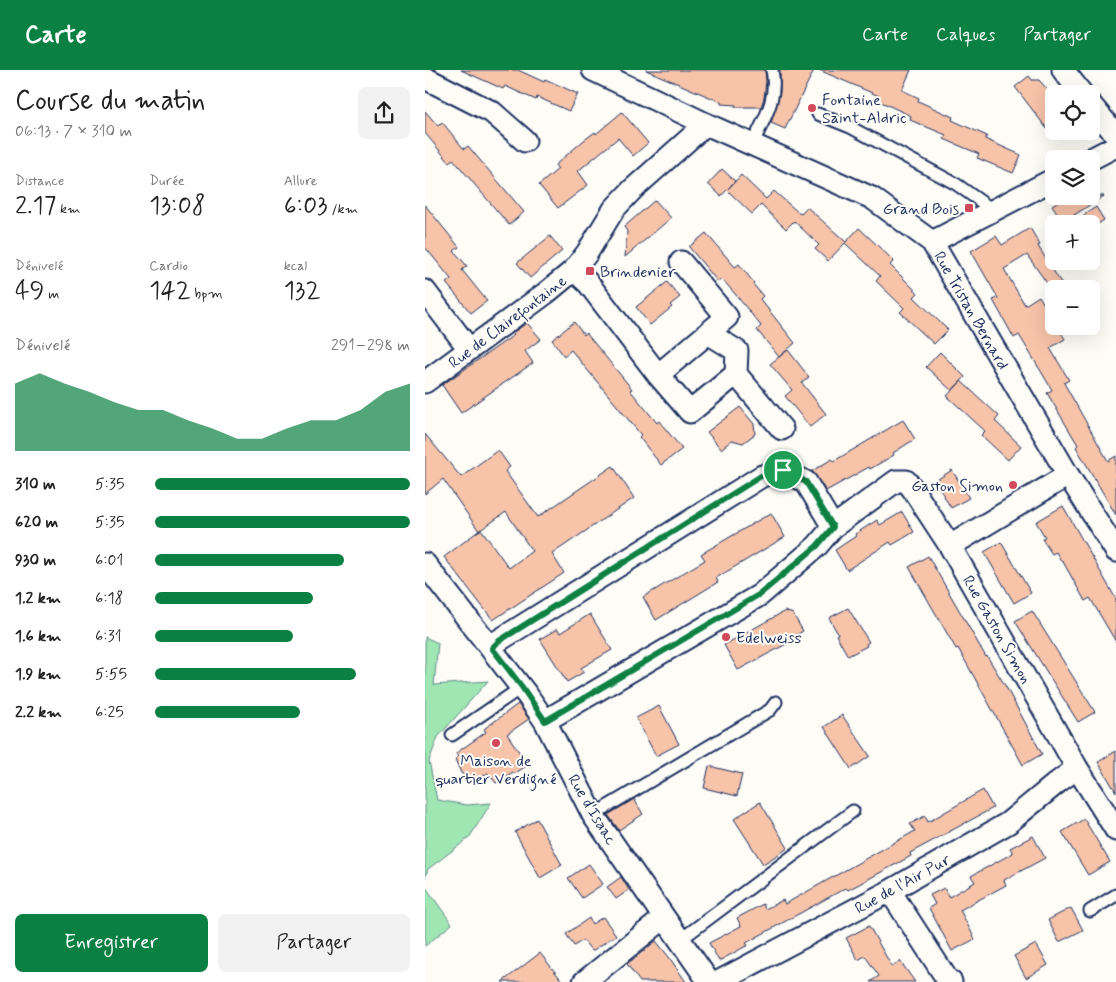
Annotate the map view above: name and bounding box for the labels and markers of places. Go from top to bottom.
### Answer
place label: Fontaine Saint-Aldric [822,90,907,129]
marker: Fontaine Saint-Aldric [806,102,818,114]
place label: Grand Bois [883,199,959,220]
marker: Grand Bois [963,202,975,214]
place label: Brindenier [600,262,676,283]
marker: Brindenier [584,265,596,277]
pin [762,449,804,491]
place label: Gaston Simon [911,476,1003,497]
marker: Gaston Simon [1007,479,1019,491]
place label: Edelweiss [736,628,802,649]
marker: Edelweiss [720,631,732,643]
marker: Maison de quartier Verdigné [490,737,502,749]
place label: Maison de quartier Verdigné [436,751,556,791]

